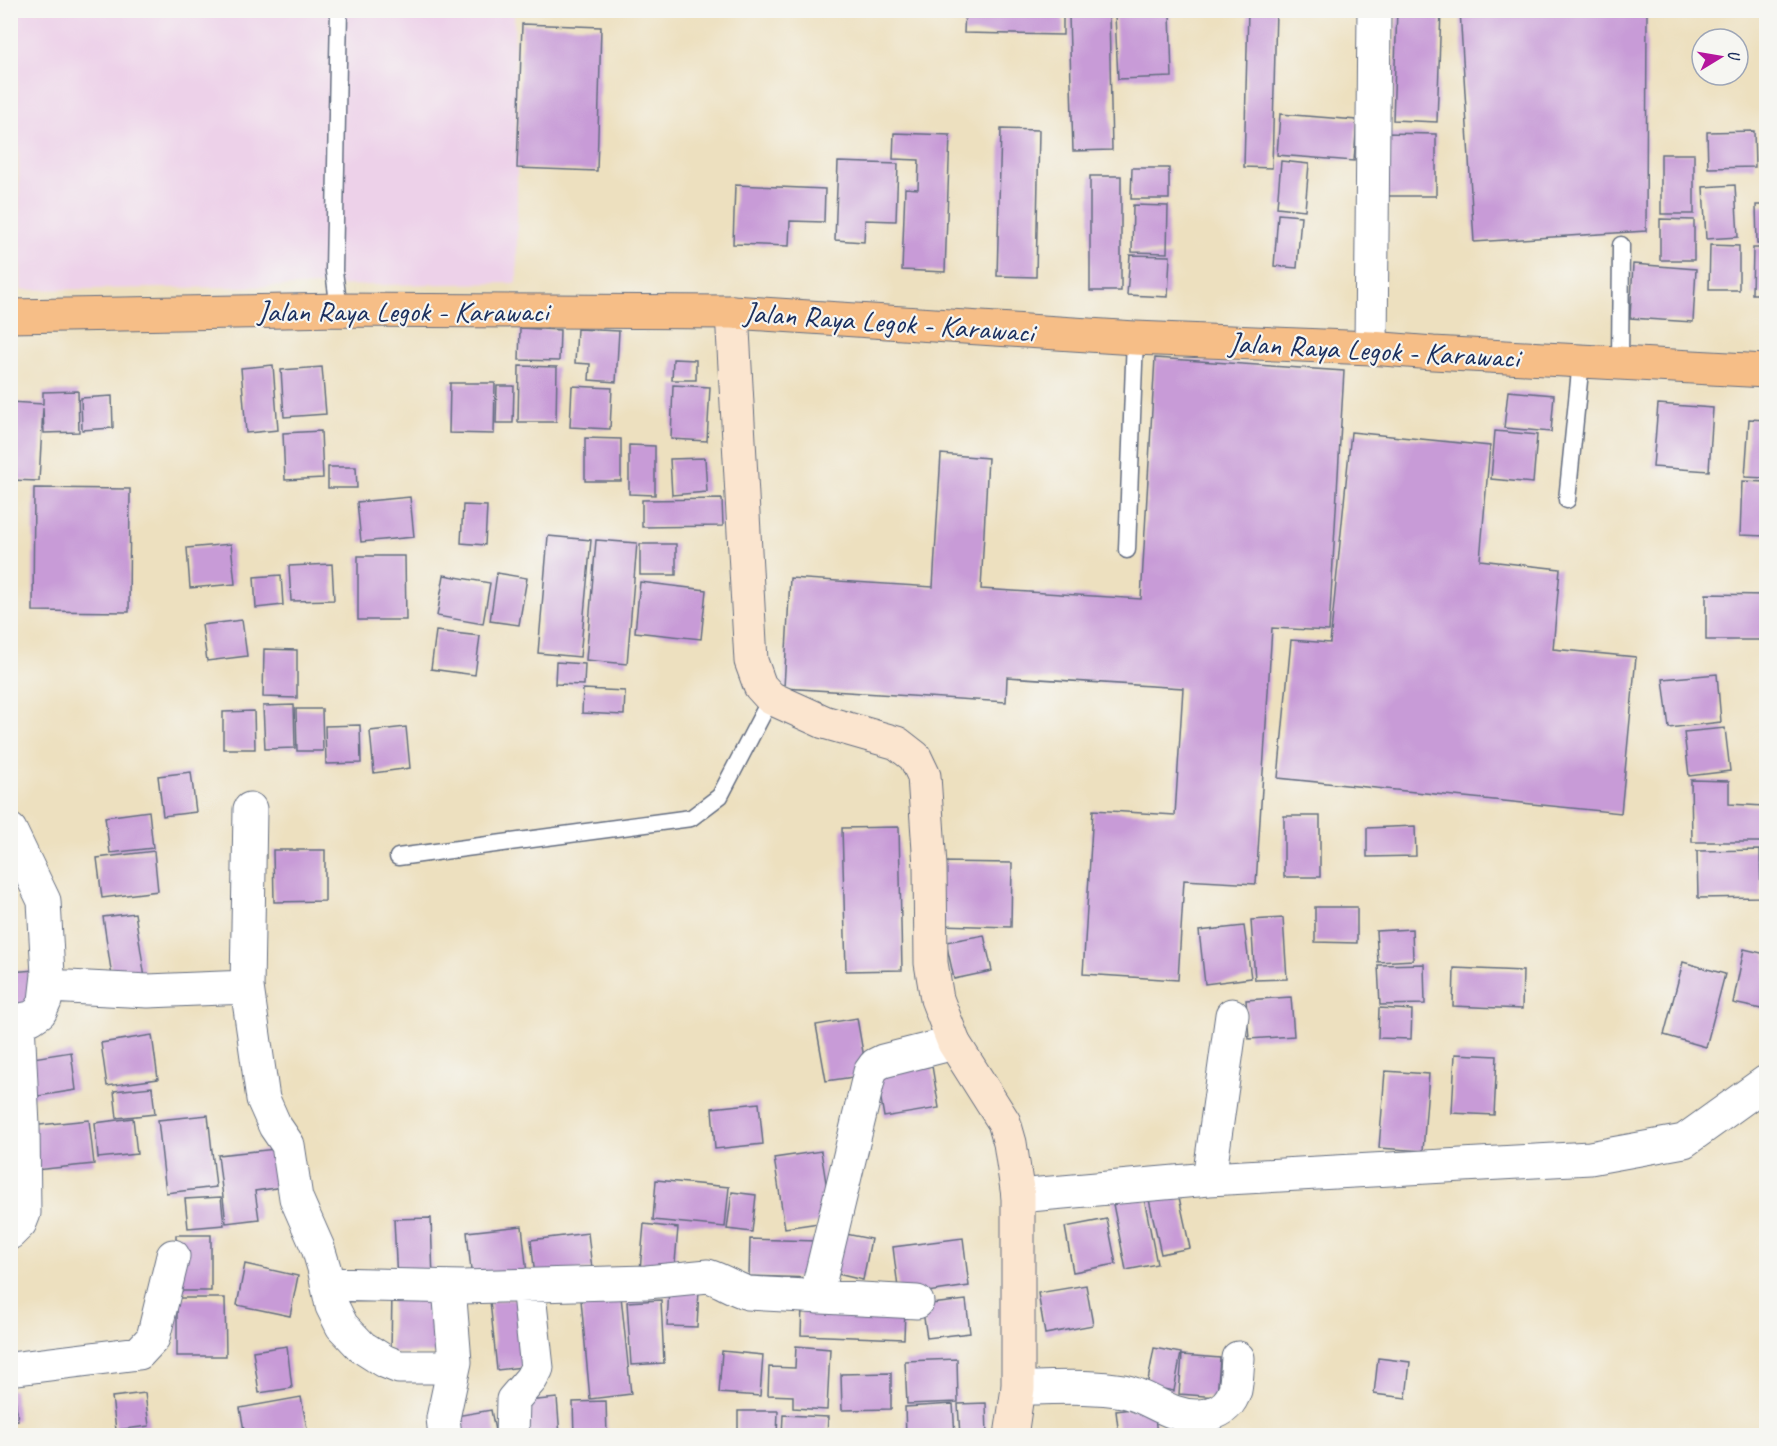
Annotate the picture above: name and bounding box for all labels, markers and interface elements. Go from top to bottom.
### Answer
north arrow [1690,27,1750,87]
text: U [1723,49,1745,63]
street label: Jalan Raya Legok - Karawaci [256,292,552,330]
street label: Jalan Raya Legok - Karawaci [741,293,1039,351]
street label: Jalan Raya Legok - Karawaci [1226,323,1524,377]

